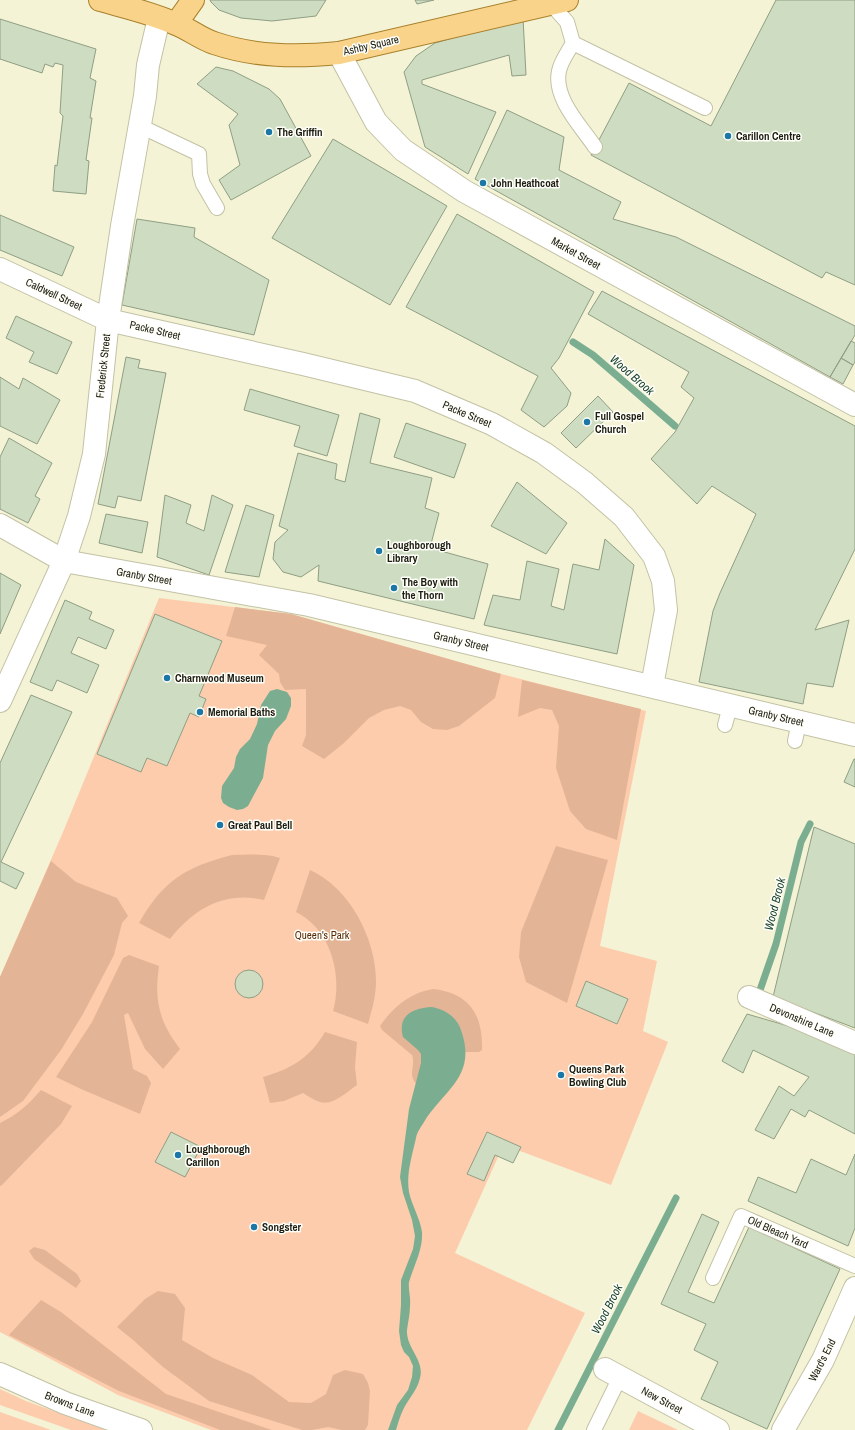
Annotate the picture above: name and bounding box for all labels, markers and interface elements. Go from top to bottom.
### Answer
street label: Ashby Square [341,32,400,58]
place label: The Griffin [277,125,323,139]
marker: The Griffin [264,127,274,137]
place label: Carillon Centre [736,129,801,143]
marker: Carillon Centre [723,131,733,141]
place label: John Heathcoat [491,176,559,190]
marker: John Heathcoat [478,178,488,188]
street label: Market Street [549,234,603,272]
street label: Caldwell Street [24,275,85,313]
street label: Packe Street [128,317,182,343]
street label: Frederick Street [93,333,113,399]
water label: Wood Brook [606,351,658,399]
street label: Packe Street [440,397,494,431]
place label: Full Gospel Church [595,409,644,436]
marker: Full Gospel Church [582,417,592,427]
place label: Loughborough Library [387,538,451,565]
marker: Loughborough Library [374,546,384,556]
street label: Granby Street [115,564,173,588]
place label: The Boy with the Thorn [402,575,458,602]
marker: The Boy with the Thorn [389,583,399,593]
street label: Granby Street [432,628,490,654]
place label: Charnwood Museum [175,671,264,685]
marker: Charnwood Museum [162,673,172,683]
street label: Granby Street [747,703,805,729]
place label: Memorial Baths [208,705,275,719]
marker: Memorial Baths [195,707,205,717]
place label: Great Paul Bell [228,818,292,832]
marker: Great Paul Bell [215,820,225,830]
water label: Wood Brook [761,875,790,932]
park label: Queen's Park [295,928,350,942]
street label: Devonshire Lane [768,1000,836,1040]
place label: Queens Park Bowling Club [569,1062,627,1089]
marker: Queens Park Bowling Club [556,1070,566,1080]
place label: Loughborough Carillon [186,1142,250,1169]
marker: Loughborough Carillon [173,1150,183,1160]
street label: Old Bleach Yard [746,1212,810,1252]
place label: Songster [262,1220,302,1234]
marker: Songster [249,1222,259,1232]
water label: Wood Brook [588,1280,627,1337]
street label: Ward's End [805,1336,839,1384]
street label: New Street [639,1383,685,1417]
street label: Browns Lane [43,1388,97,1420]

